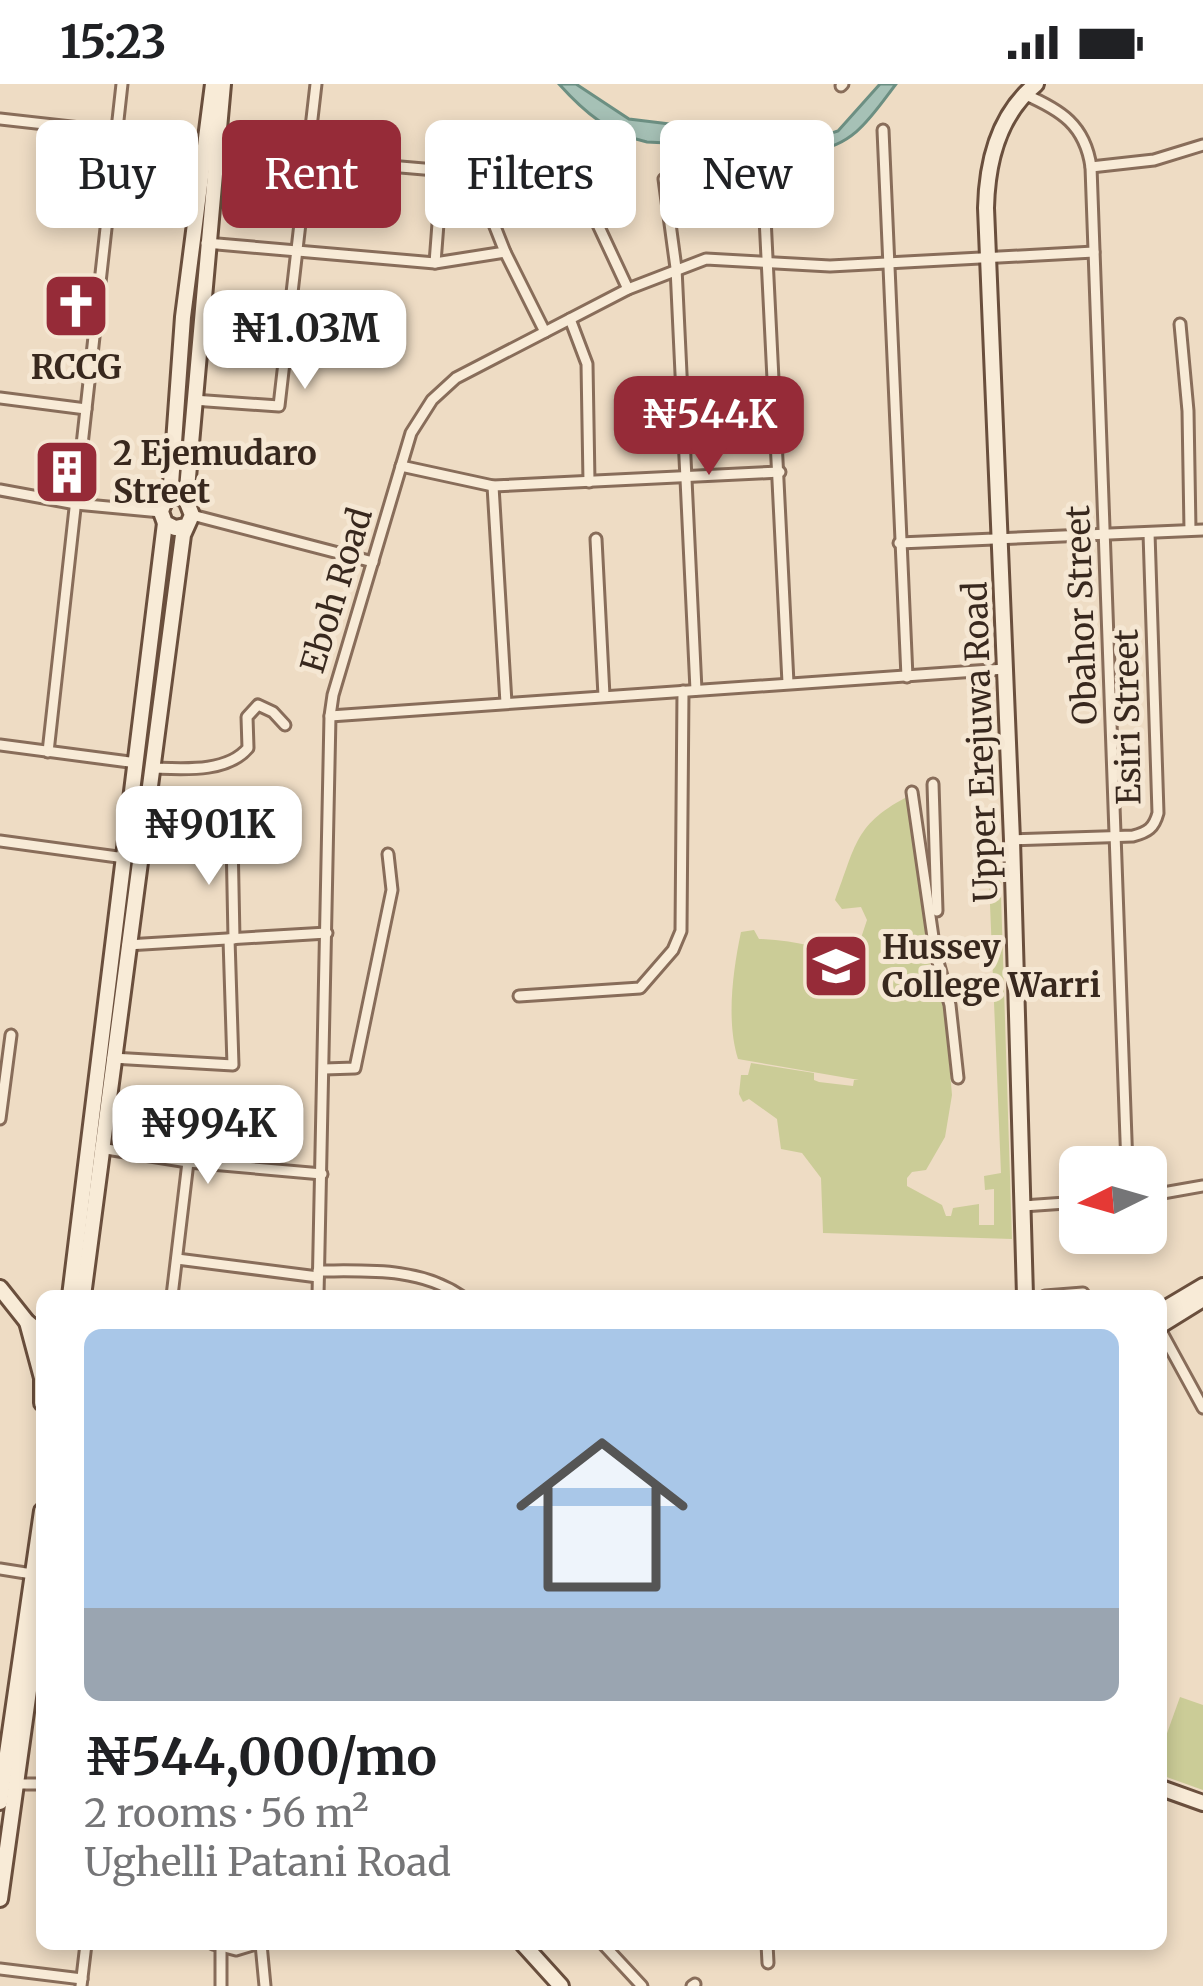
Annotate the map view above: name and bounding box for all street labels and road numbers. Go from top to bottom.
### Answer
street label: Eboh Road [292,503,381,678]
street label: Obahor Street [1057,504,1106,725]
street label: Upper Erejuwa Road [954,581,1007,903]
street label: Esiri Street [1105,629,1150,805]

